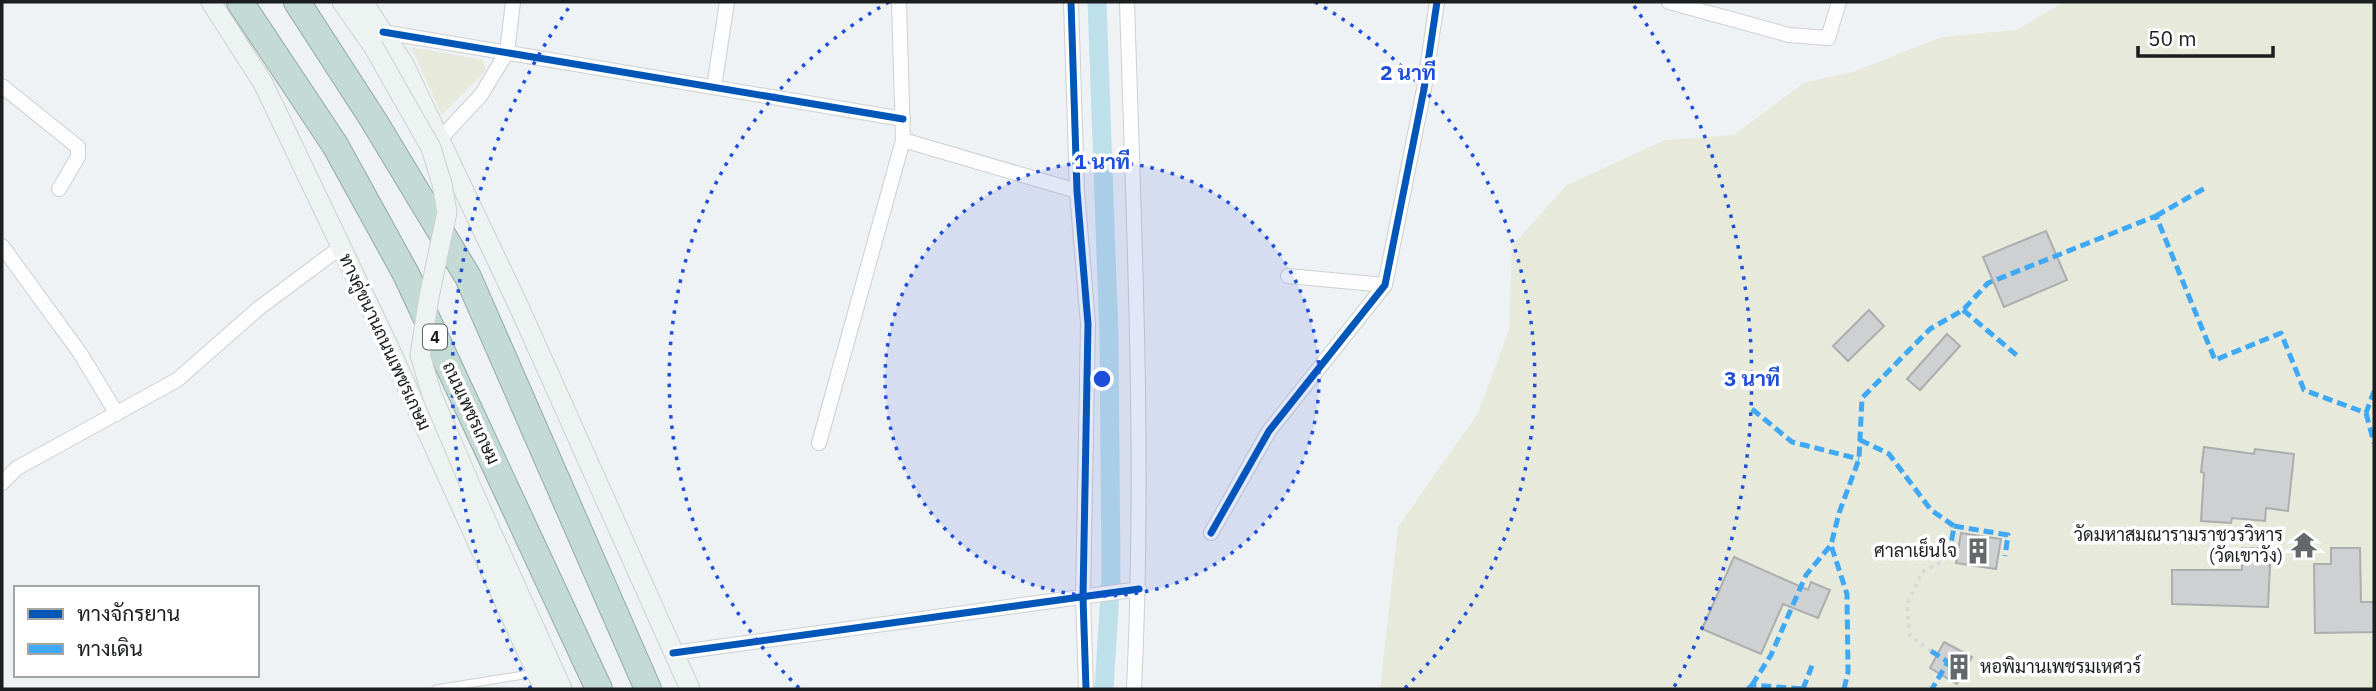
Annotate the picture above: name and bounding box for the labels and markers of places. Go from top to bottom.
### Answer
centre of rings [1090,367,1114,391]
place label: วัดมหาสมณารามราชวรวิหาร (วัดเขาวัง) [2074,523,2283,567]
temple icon: วัดมหาสมณารามราชวรวิหาร (วัดเขาวัง) [2289,530,2319,560]
building icon: ศาลาเย็นใจ [1963,536,1993,566]
place label: ศาลาเย็นใจ [1874,537,1957,562]
building icon: หอพิมานเพชรมเหศวร์ [1944,652,1974,682]
place label: หอพิมานเพชรมเหศวร์ [1980,654,2142,678]

